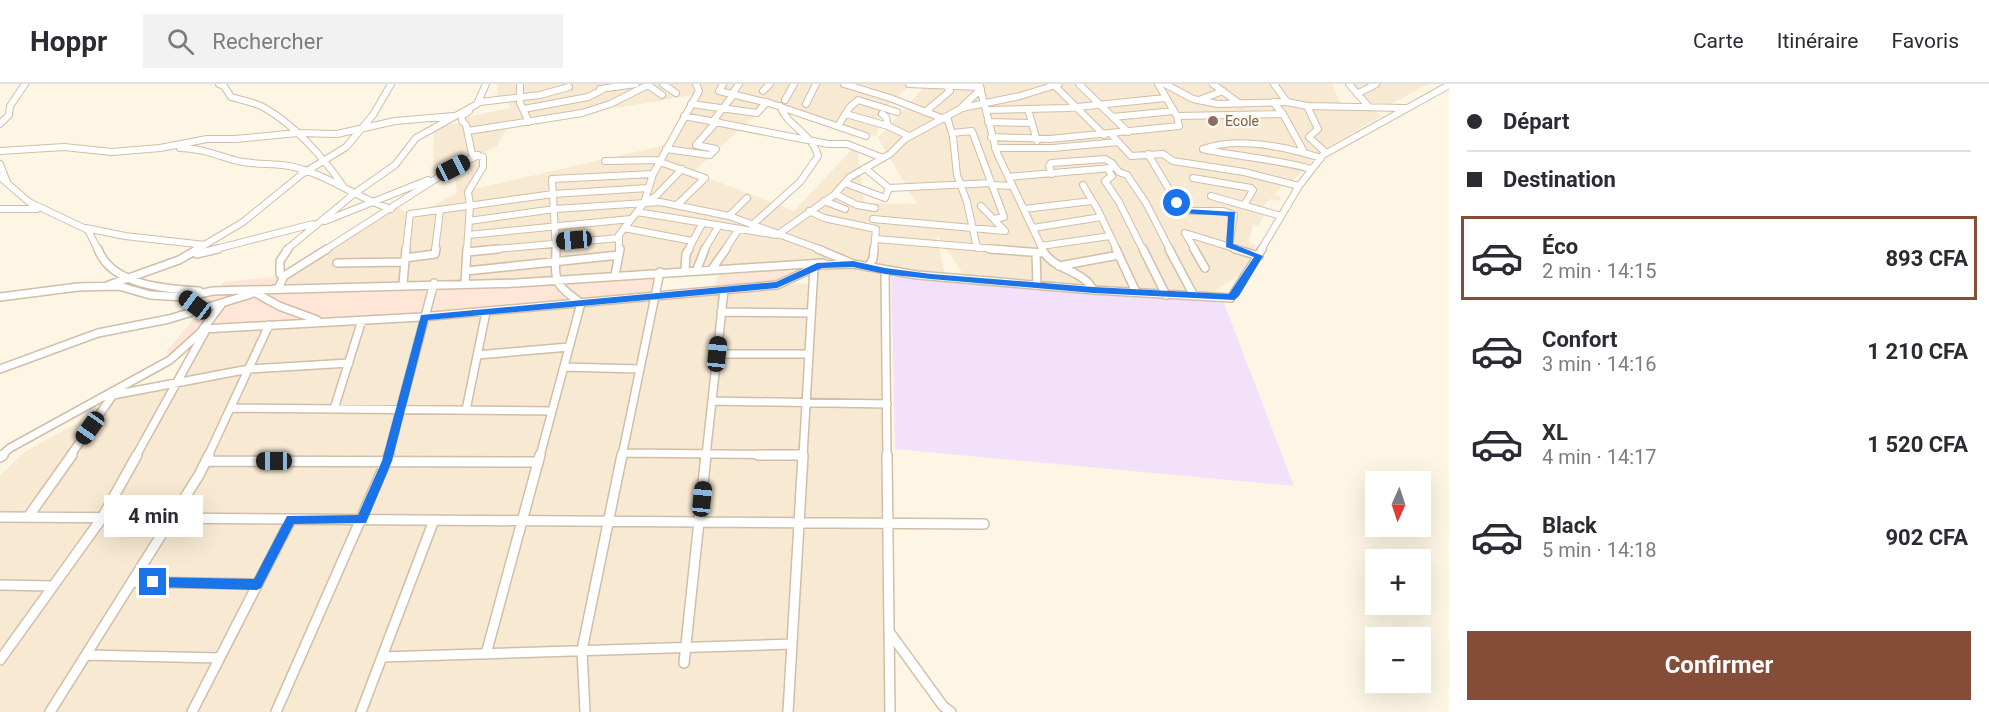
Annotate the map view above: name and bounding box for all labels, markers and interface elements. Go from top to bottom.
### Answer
search box [143,14,563,68]
text: Hoppr [30,25,107,58]
icon: search [164,25,197,58]
text: Rechercher [212,29,323,54]
text: Carte [1693,29,1744,53]
text: Itinéraire [1777,29,1858,53]
text: Favoris [1891,29,1959,53]
text: Départ [1503,109,1569,134]
place label: Ecole [1225,113,1259,129]
marker: Ecole [1206,114,1220,128]
car [433,152,473,184]
text: Destination [1503,167,1616,192]
route start [1163,189,1190,216]
car [555,229,593,251]
icon: car [1470,231,1524,285]
text: Éco [1542,234,1578,259]
text: 893 CFA [1885,246,1968,271]
text: 2 min · 14:15 [1542,259,1657,283]
car [175,287,215,323]
icon: car [1470,324,1524,378]
text: Confort [1542,327,1617,352]
car [706,335,728,373]
text: 1 210 CFA [1867,339,1968,364]
text: 3 min · 14:16 [1542,352,1657,376]
car [72,408,108,448]
icon: car [1470,417,1524,471]
text: XL [1542,420,1568,445]
text: 1 520 CFA [1867,432,1968,457]
text: 4 min · 14:17 [1542,445,1657,469]
car [256,452,292,470]
north arrow [1365,471,1431,537]
map controls [1365,471,1431,693]
car [691,480,713,518]
callout: 4 min [104,495,202,537]
text: 4 min [128,504,179,528]
icon: car [1470,510,1524,564]
text: Black [1542,513,1597,538]
text: 902 CFA [1885,525,1968,550]
text: 5 min · 14:18 [1542,538,1657,562]
button: + [1365,549,1431,615]
route end [139,568,166,595]
button: − [1365,627,1431,693]
button: Confirmer [1467,631,1971,700]

